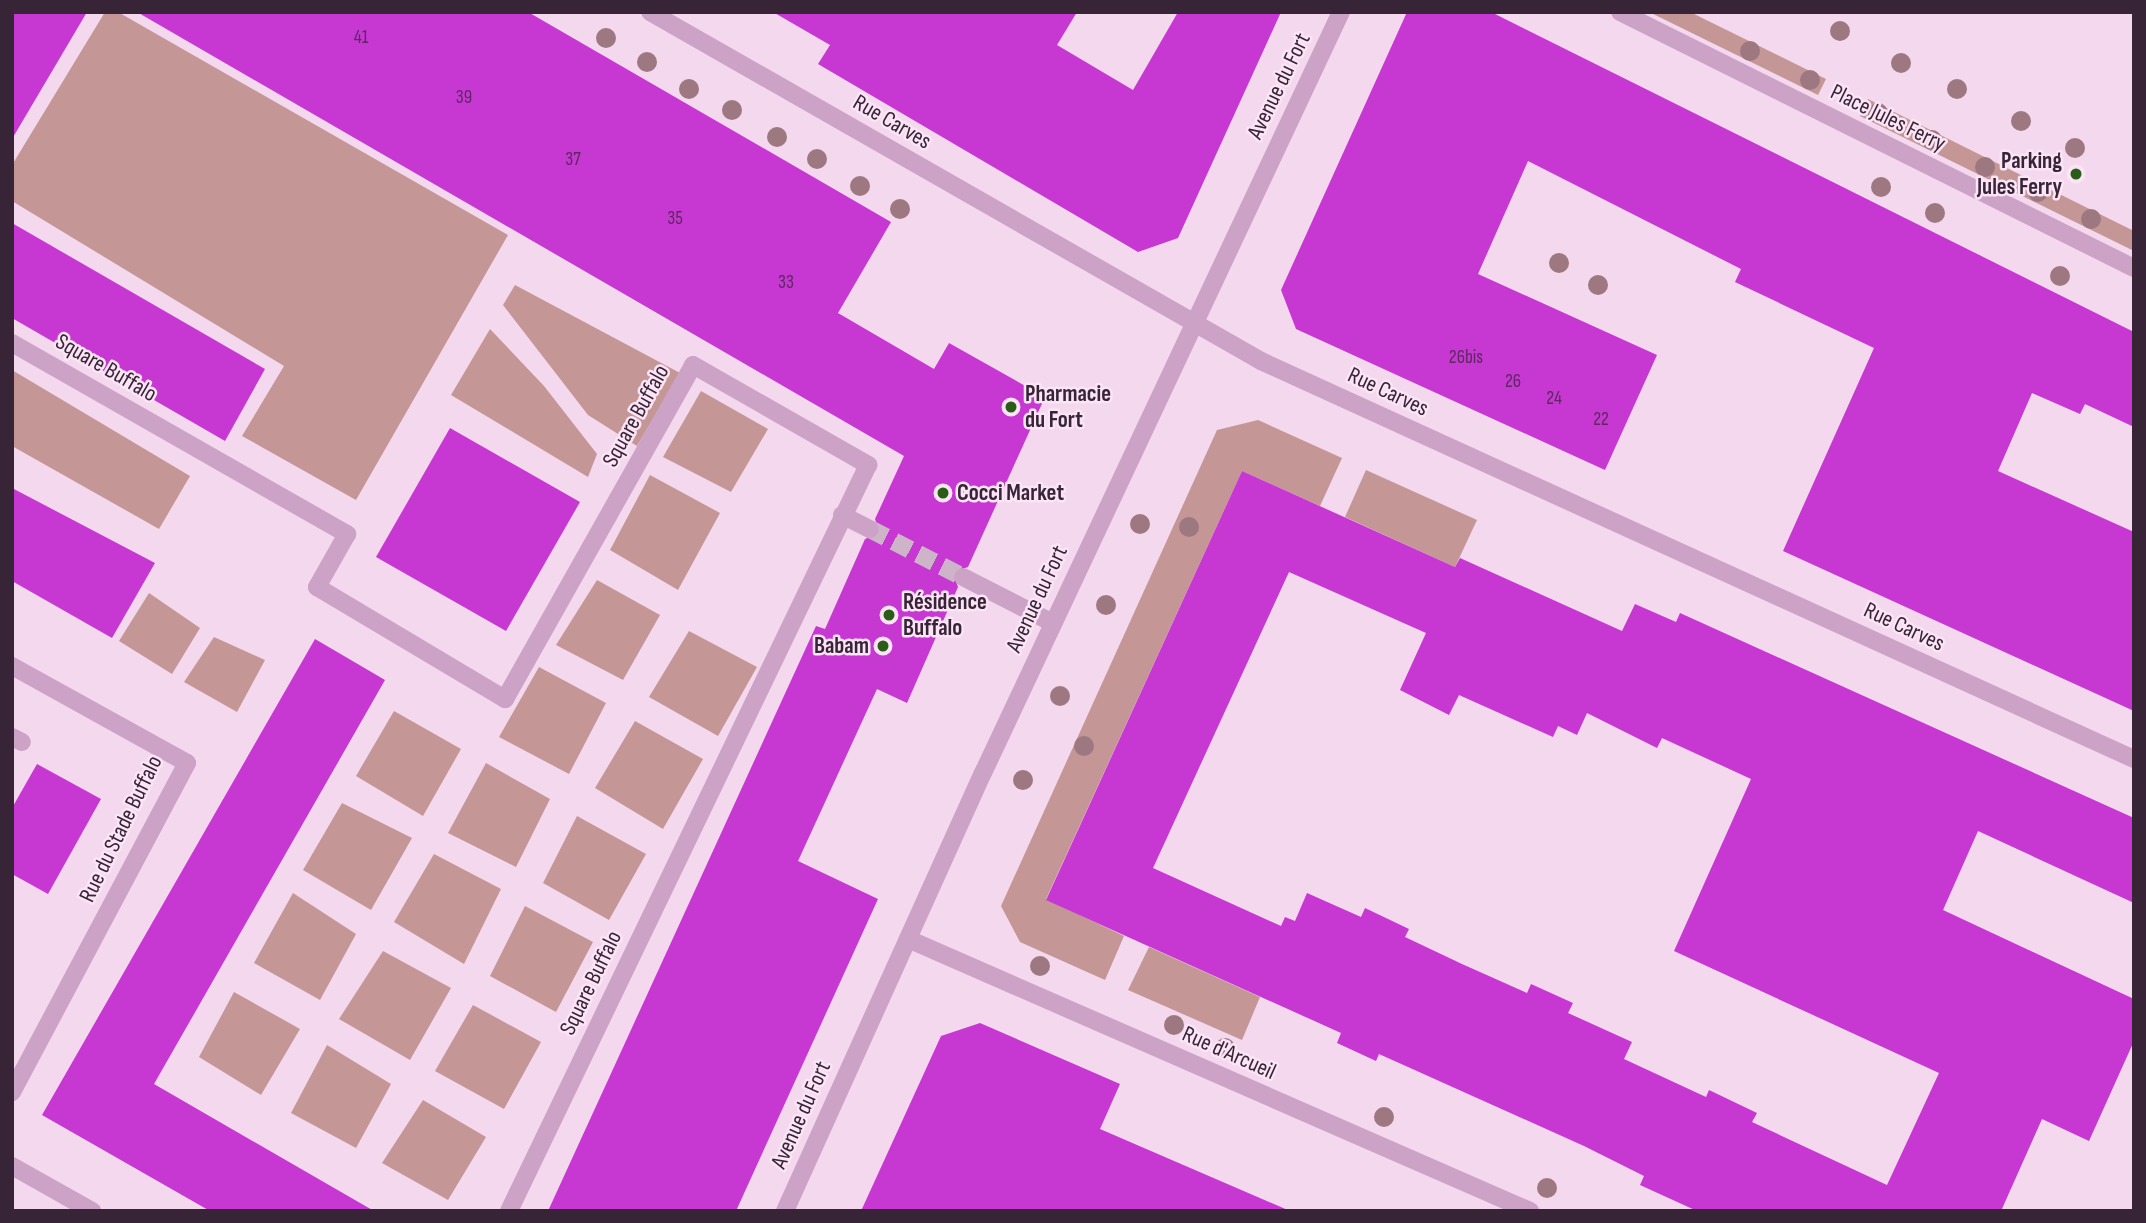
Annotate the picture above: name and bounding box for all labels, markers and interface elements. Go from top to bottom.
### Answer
house number: 41 [354,27,368,49]
street label: Avenue du Fort [1241,28,1317,144]
street label: Place Jules Ferry [1826,78,1950,158]
house number: 39 [456,87,472,109]
street label: Rue Carves [848,89,936,155]
place label: Parking Jules Ferry [1977,147,2062,201]
house number: 37 [565,149,581,171]
marker: Parking Jules Ferry [2068,166,2084,182]
house number: 35 [667,208,683,230]
house number: 33 [778,272,794,294]
street label: Square Buffalo [50,328,162,408]
house number: 26bis [1449,347,1483,369]
street label: Square Buffalo [597,360,675,472]
street label: Rue Carves [1343,361,1433,423]
house number: 26 [1505,371,1521,393]
place label: Pharmacie du Fort [1025,380,1111,434]
house number: 24 [1546,388,1562,410]
marker: Pharmacie du Fort [1003,399,1019,415]
house number: 22 [1593,409,1609,431]
place label: Cocci Market [957,479,1064,507]
marker: Cocci Market [935,485,951,501]
street label: Avenue du Fort [1000,541,1074,657]
place label: Résidence Buffalo [903,588,987,642]
street label: Rue Carves [1859,596,1949,658]
marker: Résidence Buffalo [881,607,897,623]
place label: Babam [814,632,869,660]
marker: Babam [875,638,891,654]
street label: Rue du Stade Buffalo [74,751,168,907]
street label: Square Buffalo [554,926,628,1040]
street label: Rue d'Arcueil [1178,1020,1280,1086]
street label: Avenue du Fort [765,1057,837,1173]

